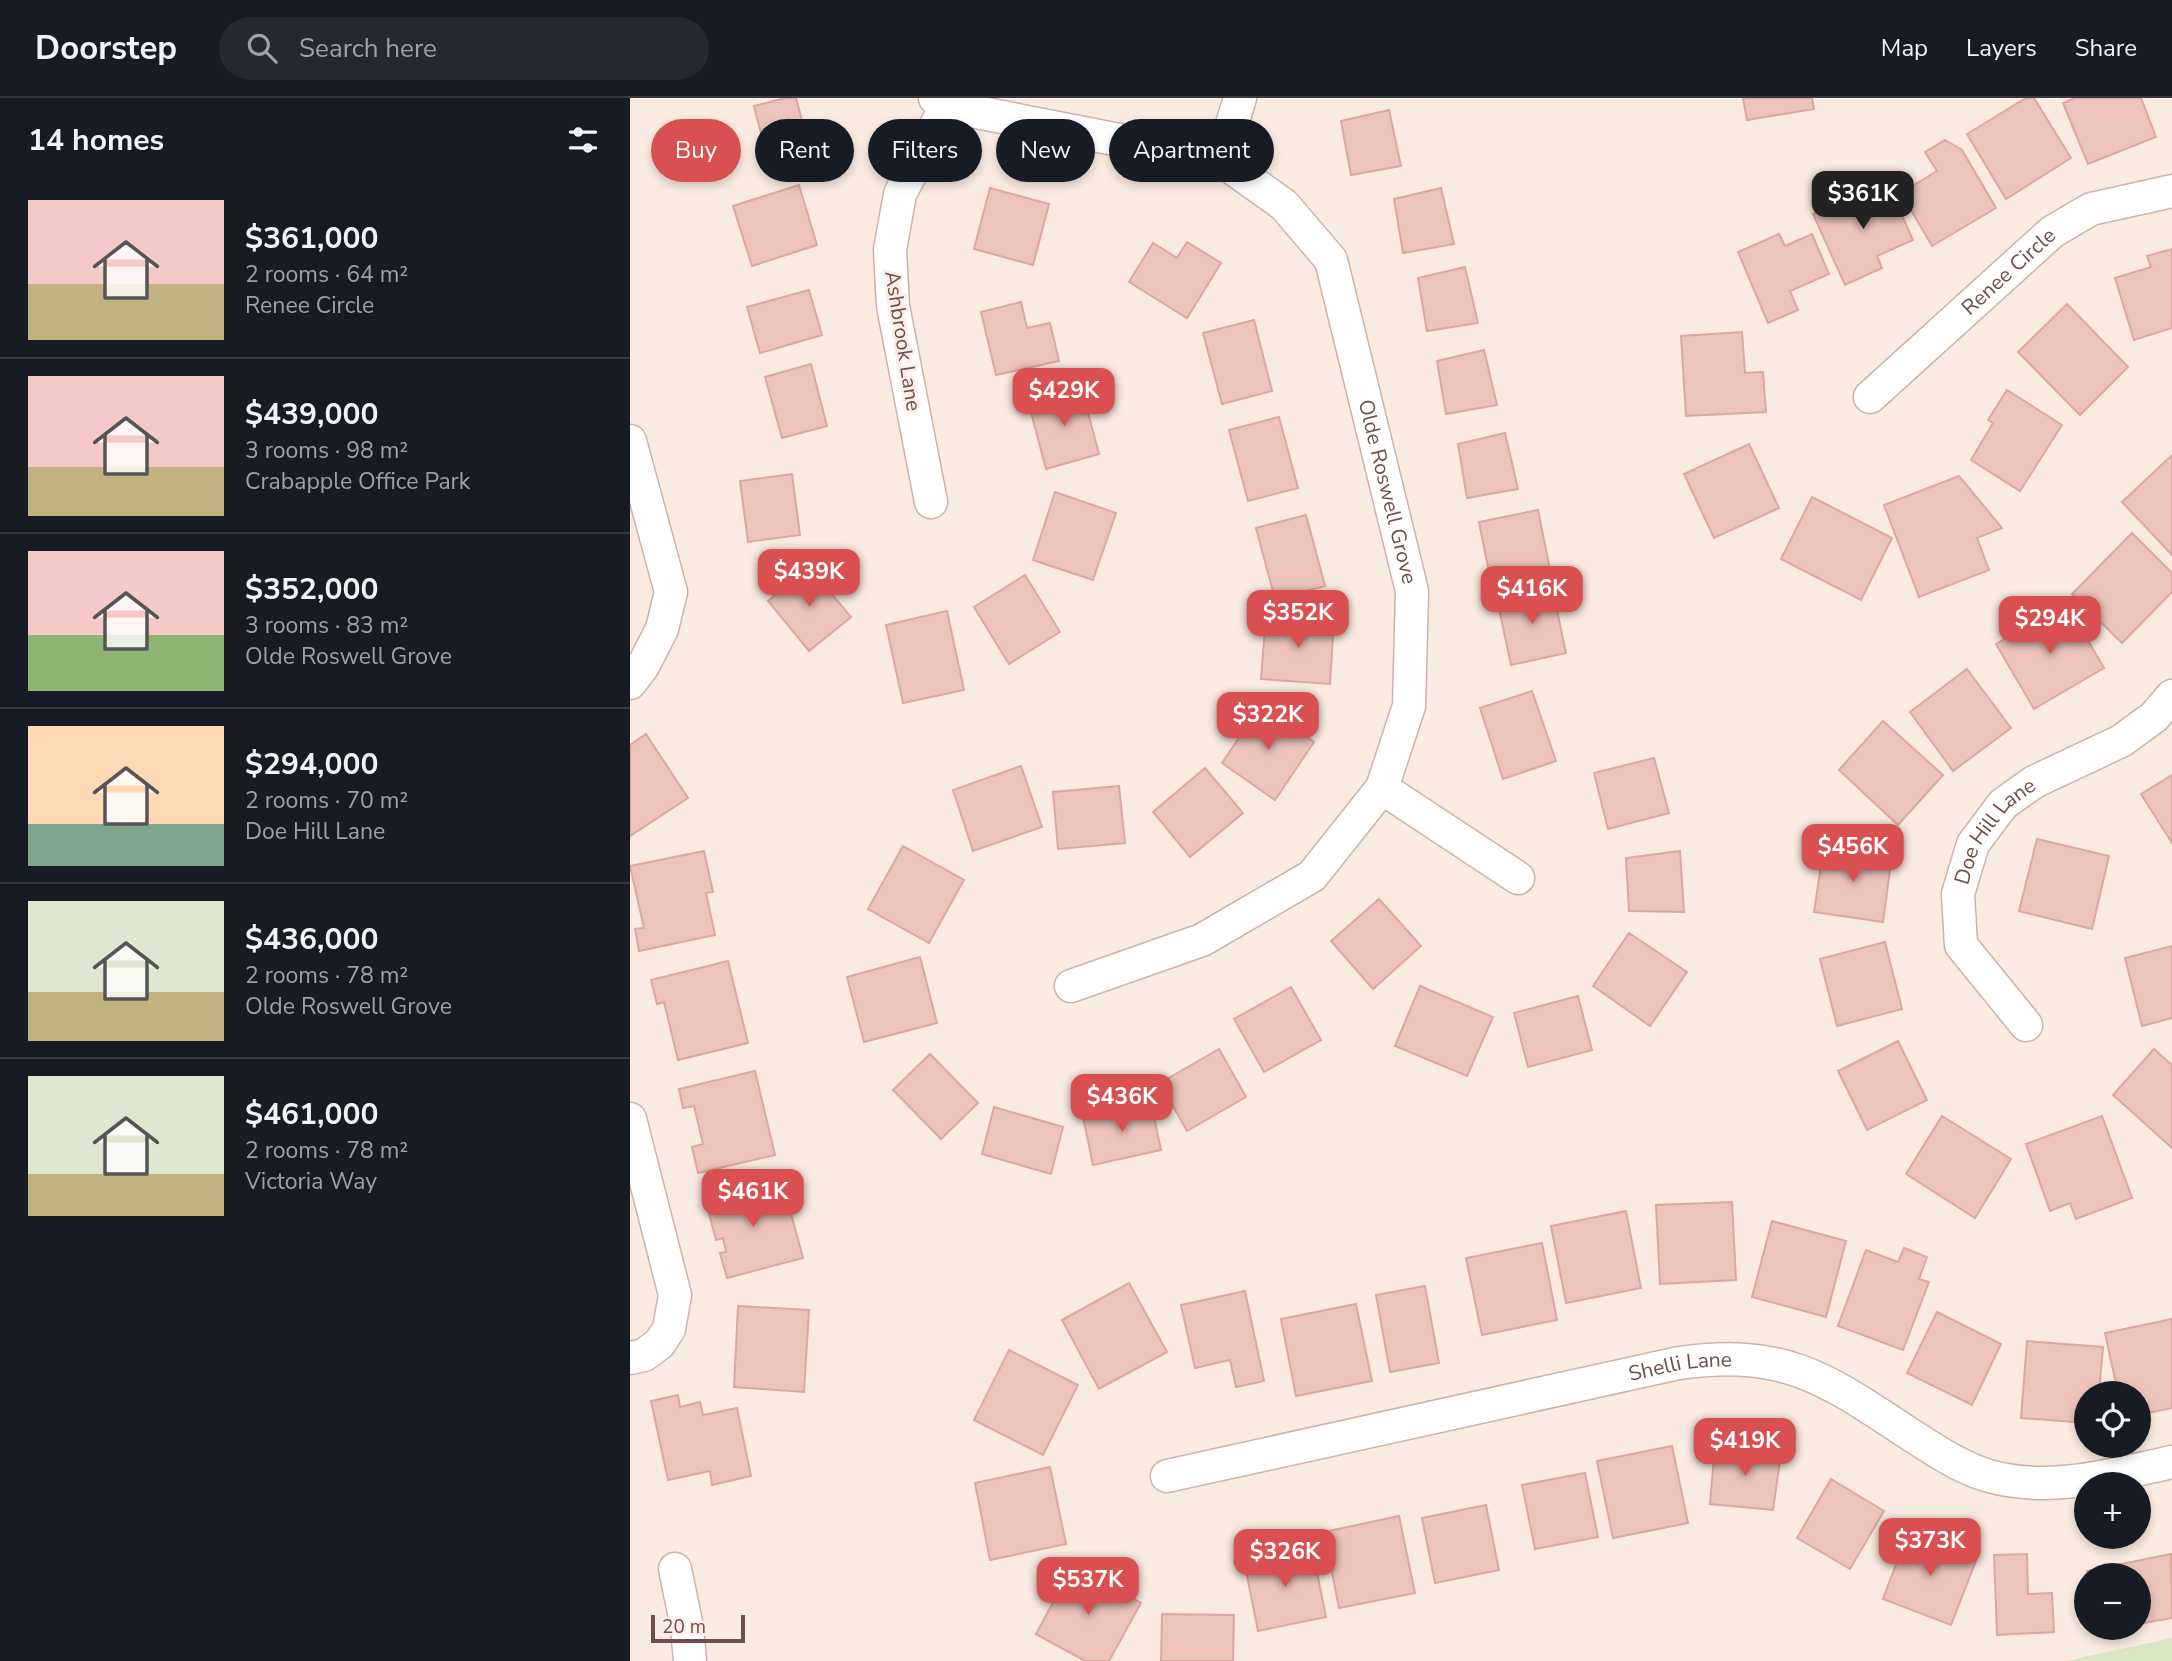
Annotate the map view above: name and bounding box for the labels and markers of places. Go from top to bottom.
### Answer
pin: $361K [1814,172,1912,231]
pin: $429K [1015,368,1113,428]
pin: $439K [760,550,858,609]
pin: $416K [1483,566,1581,626]
pin: $352K [1249,590,1347,650]
pin: $294K [2001,596,2099,656]
pin: $322K [1219,692,1317,752]
pin: $456K [1804,824,1902,884]
pin: $436K [1073,1074,1171,1134]
pin: $461K [704,1170,802,1229]
pin: $419K [1696,1418,1794,1478]
pin: $373K [1881,1518,1979,1578]
pin: $326K [1236,1530,1334,1589]
pin: $537K [1039,1558,1137,1617]

